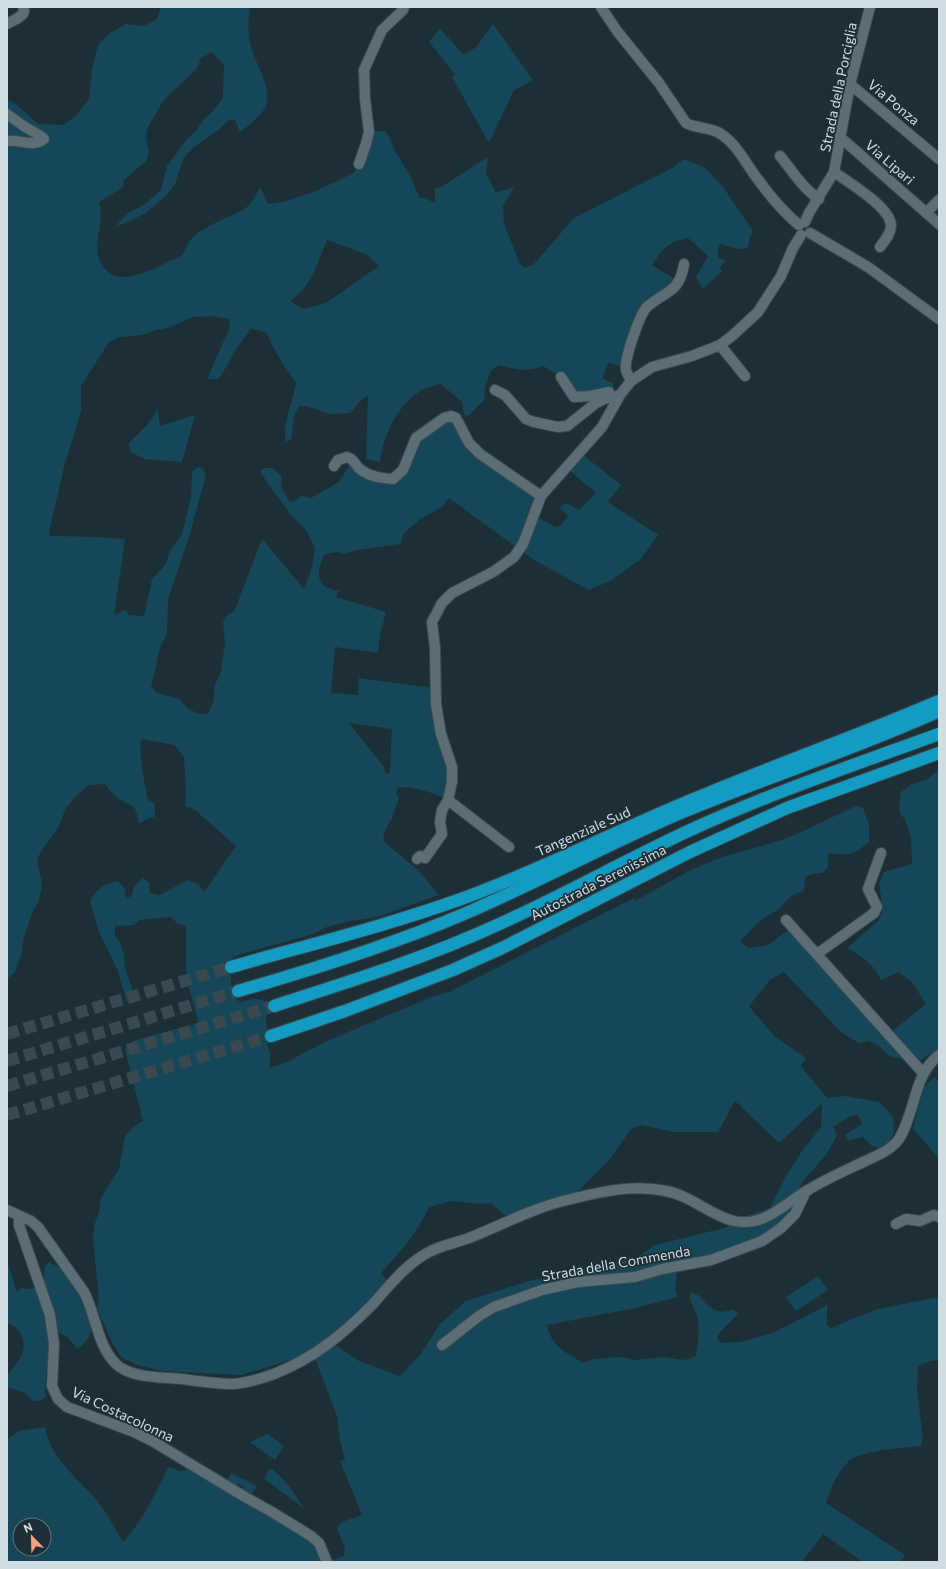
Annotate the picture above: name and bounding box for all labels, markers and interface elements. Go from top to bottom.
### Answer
street label: Strada della Porciglia [816,21,860,153]
street label: Via Ponza [865,75,923,129]
street label: Via Lipari [862,136,918,188]
street label: Tangenziale Sud [533,803,633,859]
street label: Autostrada Serenissima [527,840,669,924]
street label: Strada della Commenda [540,1242,692,1284]
street label: Via Costacolonna [69,1383,177,1445]
north arrow [12,1517,52,1557]
text: N [22,1520,34,1535]

